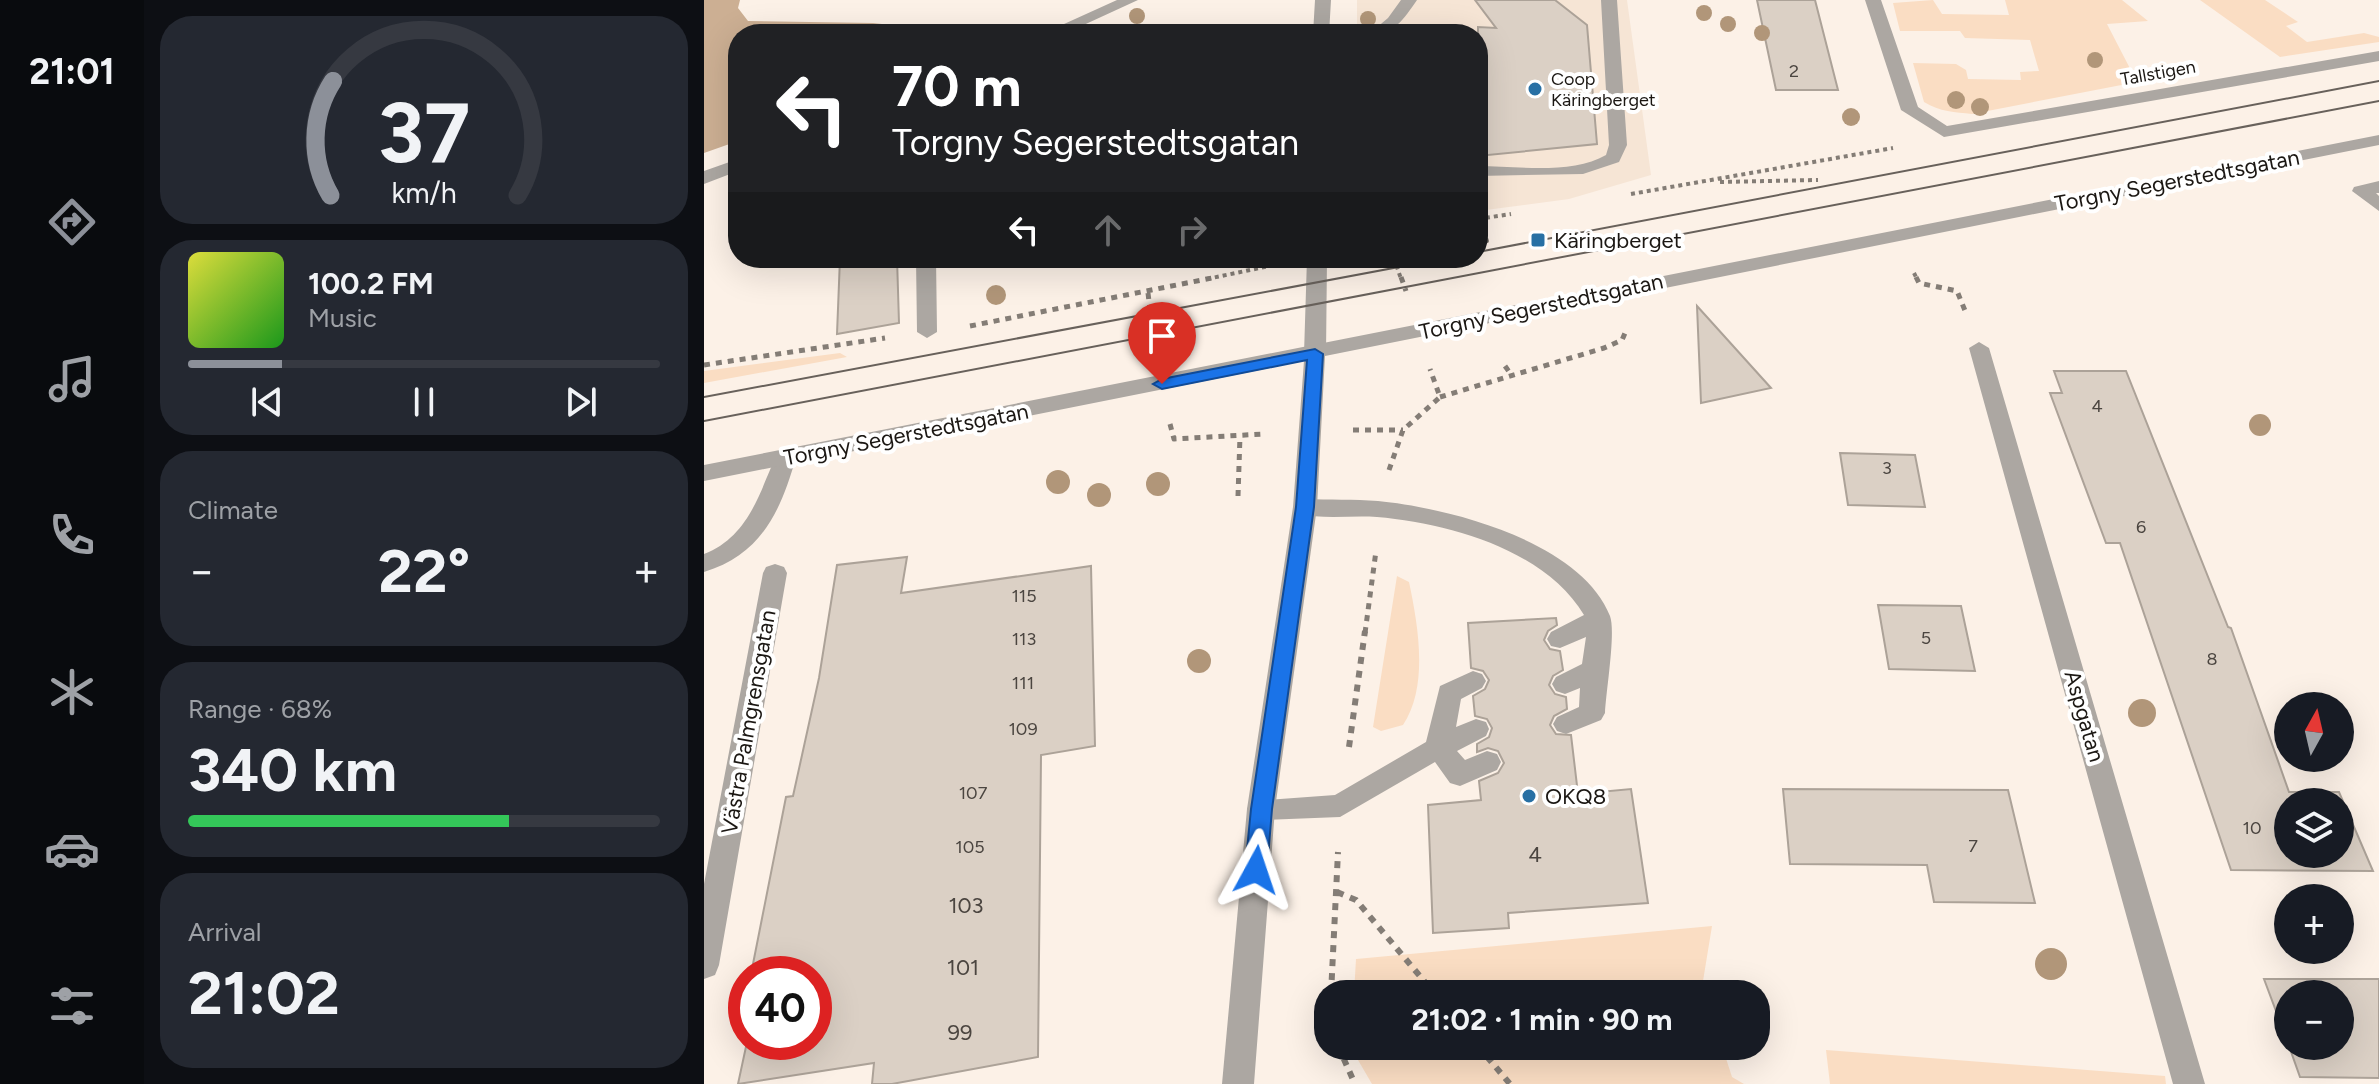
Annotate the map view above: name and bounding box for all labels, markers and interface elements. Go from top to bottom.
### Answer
text: 21:01 [29,50,115,93]
text: 70 m [892,53,1022,120]
icon: left [760,56,864,160]
street label: Tallstigen [2119,56,2197,90]
house number: 2 [1789,60,1799,82]
place label: Coop Käringberget [1551,68,1656,111]
marker: Coop Käringberget [1526,80,1544,98]
text: 37 [378,83,470,183]
text: Torgny Segerstedtsgatan [892,121,1299,164]
street label: Torgny Segerstedtsgatan [2052,144,2302,217]
text: km/h [391,176,457,210]
icon: directions [44,194,100,250]
icon: left [1002,208,1046,252]
icon: ahead [1086,208,1130,252]
icon: right [1170,208,1214,252]
place label: Käringberget [1554,227,1682,254]
marker: Käringberget [1529,231,1547,249]
text: 100.2 FM [308,265,434,302]
street label: Torgny Segerstedtsgatan [1417,267,1666,346]
text: Music [308,302,377,334]
pin [1128,302,1196,384]
icon: arrive [1140,314,1184,358]
icon: music [44,351,100,407]
icon: previous [245,380,289,424]
icon: pause [402,380,446,424]
icon: next [559,380,603,424]
house number: 4 [2091,395,2103,417]
street label: Torgny Segerstedtsgatan [781,398,1031,471]
house number: 3 [1882,457,1892,479]
text: Climate [188,494,278,526]
icon: phone [44,507,100,563]
house number: 6 [2136,516,2146,538]
text: 22° [378,535,470,607]
text: − [188,544,215,597]
text: + [633,544,660,597]
house number: 115 [1011,585,1037,607]
street label: Västra Palmgrensgatan [715,608,782,836]
house number: 5 [1921,627,1931,649]
house number: 113 [1012,628,1036,650]
house number: 8 [2206,648,2218,670]
icon: climate [44,664,100,720]
street label: Aspgatan [2059,667,2110,765]
house number: 111 [1012,672,1034,694]
north arrow [2274,692,2354,772]
map controls [2274,692,2354,1060]
text: Range · 68% [188,693,332,725]
house number: 109 [1008,718,1038,740]
text: 340 km [188,734,397,806]
house number: 107 [959,782,988,804]
place label: OKQ8 [1545,783,1606,810]
marker: OKQ8 [1520,787,1538,805]
button: layers [2274,788,2354,868]
house number: 10 [2243,817,2261,839]
icon: car [44,821,100,877]
position arrow [1214,828,1298,912]
house number: 7 [1968,835,1978,857]
house number: 105 [955,836,985,858]
house number: 4 [1528,841,1542,868]
button: + [2274,884,2354,964]
house number: 103 [948,892,984,919]
text: Arrival [188,916,261,948]
house number: 101 [947,954,979,981]
speed limit sign: 40 [728,956,832,1060]
text: 21:02 [188,957,340,1029]
icon: filters [44,978,100,1034]
button: − [2274,980,2354,1060]
text: 21:02 · 1 min · 90 m [1411,1001,1673,1038]
house number: 99 [948,1019,972,1046]

